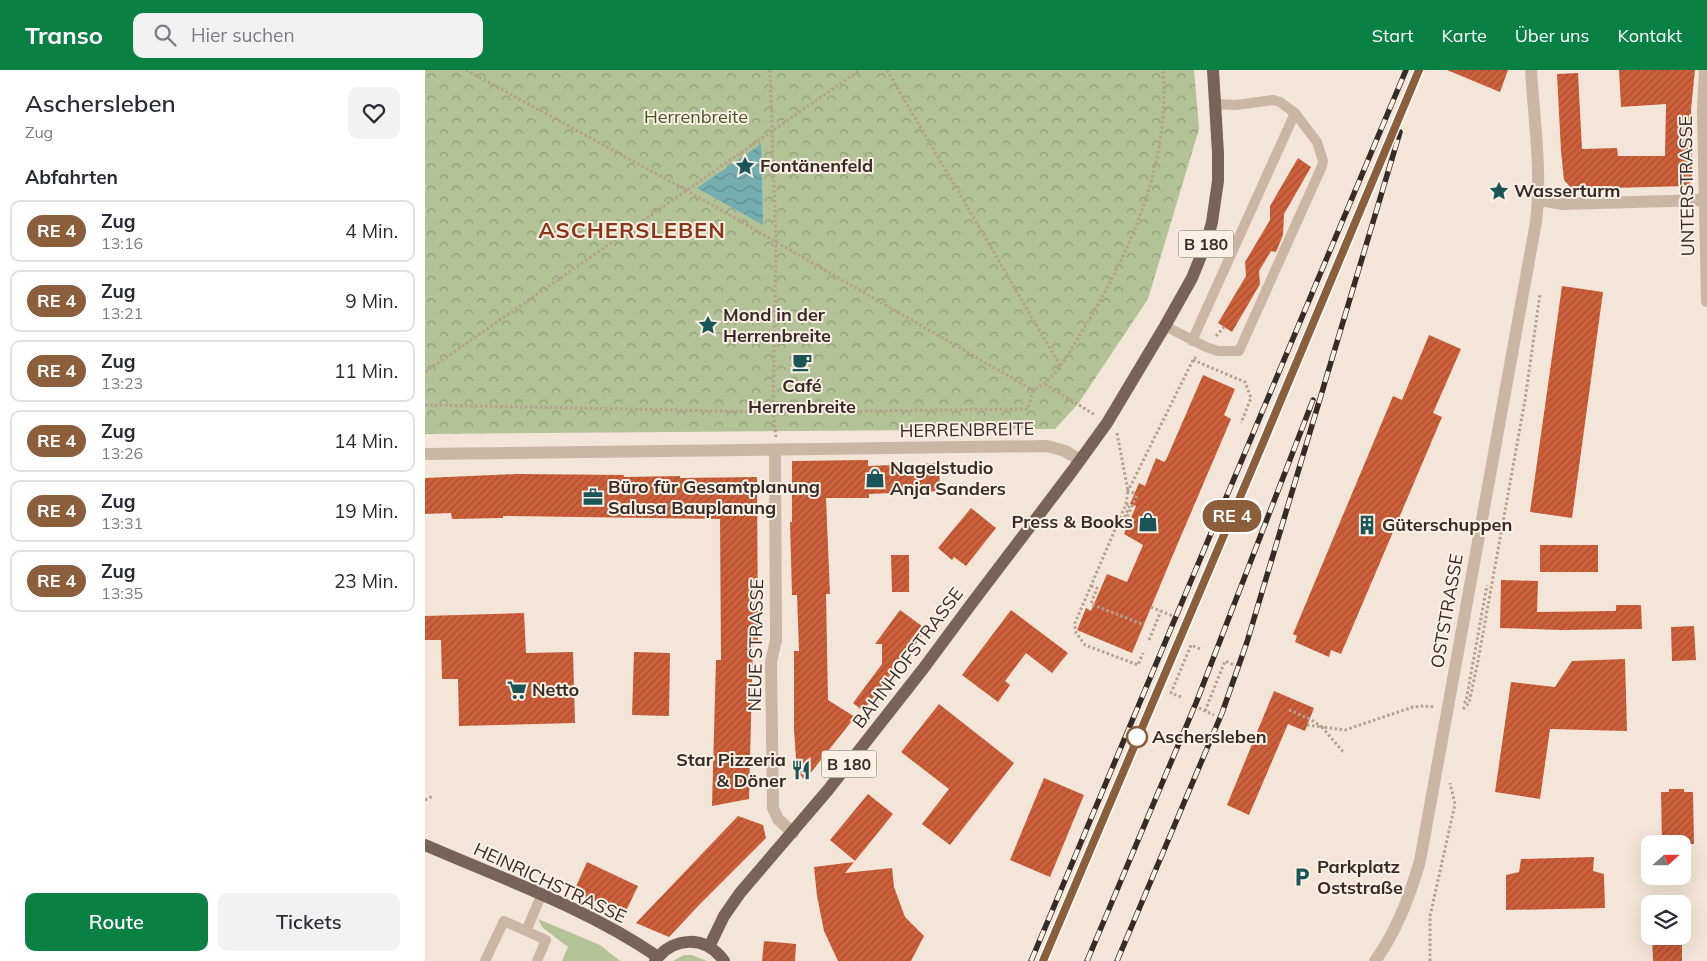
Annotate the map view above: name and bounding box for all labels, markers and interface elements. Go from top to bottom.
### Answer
search box [133,13,483,58]
text: Transo [25,20,103,50]
icon: search [151,21,179,49]
text: Hier suchen [191,23,295,47]
text: Start [1372,24,1413,47]
text: Karte [1441,24,1487,47]
text: Über uns [1515,24,1590,47]
text: Kontakt [1618,24,1682,47]
button: heart [348,87,400,139]
text: Aschersleben [25,88,176,118]
park label: Herrenbreite [644,105,748,128]
street label: UNTERSTRASSE [1674,115,1699,257]
text: Zug [25,122,53,142]
place label: Fontänenfeld [760,154,873,177]
place icon: Fontänenfeld [734,155,756,177]
text: Abfahrten [25,165,118,189]
place label: Wasserturm [1514,179,1621,202]
place icon: Wasserturm [1488,180,1510,202]
text: Zug [101,209,136,233]
district label: ASCHERSLEBEN [538,216,726,244]
text: RE 4 [37,219,76,242]
text: 4 Min. [345,219,398,243]
road number: B 180 [1179,230,1233,258]
text: 13:16 [101,233,143,253]
text: Zug [101,279,136,303]
text: RE 4 [37,289,76,312]
text: 9 Min. [345,289,398,313]
text: 13:21 [101,303,143,323]
place label: Mond in der Herrenbreite [723,303,831,347]
place icon: Mond in der Herrenbreite [697,314,719,336]
text: Zug [101,349,136,373]
cafe icon: Café Herrenbreite [791,351,813,373]
text: RE 4 [37,359,76,382]
text: 11 Min. [334,359,398,383]
text: 13:23 [101,373,143,393]
place label: Café Herrenbreite [748,374,856,418]
street label: HERRENBREITE [899,417,1035,442]
text: Zug [101,419,136,443]
text: RE 4 [37,429,76,452]
text: 14 Min. [334,429,398,453]
text: 13:26 [101,443,143,463]
place label: Nagelstudio Anja Sanders [890,456,1006,500]
shop icon: Nagelstudio Anja Sanders [864,467,886,489]
place label: Büro für Gesamtplanung Salusa Bauplanung [608,475,820,519]
office icon: Büro für Gesamtplanung Salusa Bauplanung [582,486,604,508]
text: Zug [101,489,136,513]
text: RE 4 [37,499,76,522]
text: 19 Min. [334,499,398,523]
line badge: RE 4 [1197,500,1267,532]
text: RE 4 [1212,504,1252,527]
place label: Press & Books [1012,510,1133,533]
shop icon: Press & Books [1137,511,1159,533]
text: 13:31 [101,513,143,533]
place label: Güterschuppen [1382,513,1512,536]
building icon: Güterschuppen [1356,514,1378,536]
street label: OSTSTRASSE [1425,552,1468,670]
text: Zug [101,559,136,583]
text: RE 4 [37,569,76,592]
text: 23 Min. [334,569,398,593]
street label: NEUE STRASSE [743,578,768,712]
text: 13:35 [101,583,143,603]
street label: BAHNHOFSTRASSE [847,583,968,733]
place label: Netto [532,678,579,701]
supermarket icon: Netto [506,679,528,701]
place label: Aschersleben [1152,725,1267,748]
marker: Aschersleben [1126,726,1148,748]
place label: Star Pizzeria & Döner [676,748,787,792]
road number: B 180 [821,751,877,778]
restaurant icon: Star Pizzeria & Döner [790,759,812,781]
north arrow [1641,835,1691,885]
map controls [1641,835,1691,945]
street label: HEINRICHSTRASSE [470,837,630,928]
place label: Parkplatz Oststraße [1317,855,1403,899]
parking icon: Parkplatz Oststraße [1291,866,1313,888]
button: Route [25,893,208,951]
button: Tickets [218,893,400,951]
button: layers [1641,895,1691,945]

